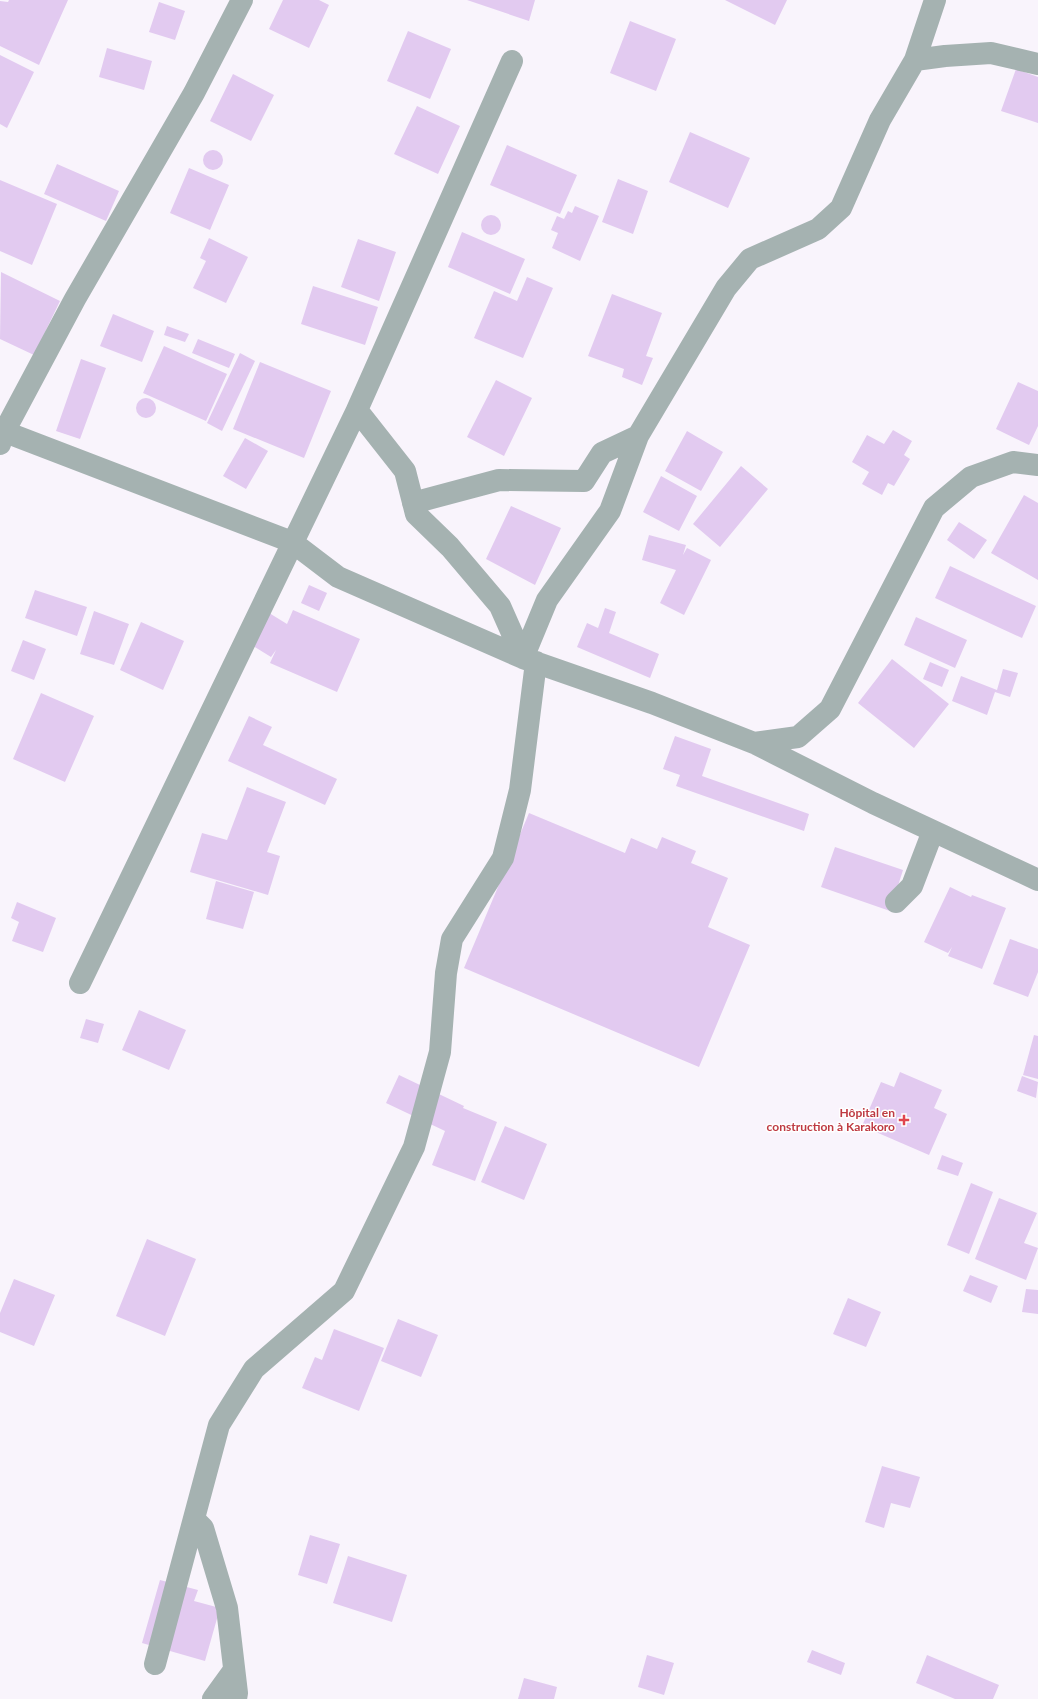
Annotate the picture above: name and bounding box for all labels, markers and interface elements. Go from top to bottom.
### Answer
place label: Hôpital en construction à Karakoro [767,1105,895,1134]
marker: Hôpital en construction à Karakoro [898,1114,910,1126]

